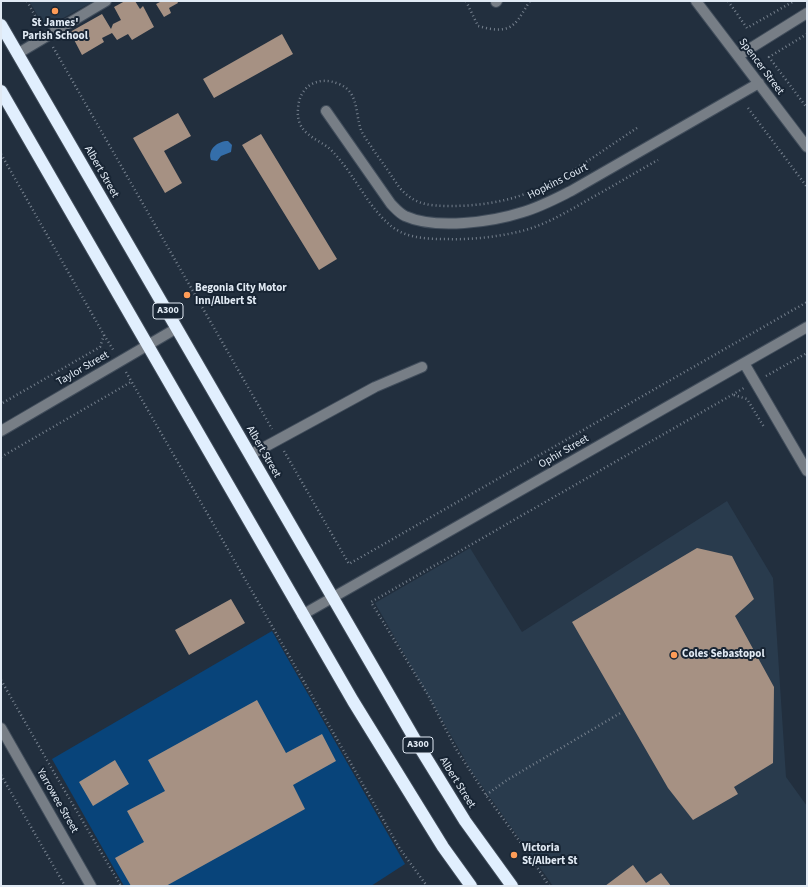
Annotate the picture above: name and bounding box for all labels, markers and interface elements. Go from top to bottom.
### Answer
marker: St James' Parish School [50,6,60,16]
place label: St James' Parish School [22,17,88,43]
street label: Spencer Street [735,36,787,98]
street label: Albert Street [81,144,121,200]
street label: Hopkins Court [526,161,590,203]
place label: Begonia City Motor Inn/Albert St [195,282,287,308]
marker: Begonia City Motor Inn/Albert St [182,290,192,300]
road number: A300 [153,303,183,319]
street label: Taylor Street [55,349,111,389]
street label: Albert Street [243,424,283,480]
street label: Ophir Street [537,432,591,472]
place label: Coles Sebastopol [682,648,765,662]
marker: Coles Sebastopol [669,650,679,660]
road number: A300 [403,737,433,753]
street label: Albert Street [436,755,478,811]
street label: Yarrowee Street [33,767,81,835]
place label: Victoria St/Albert St [522,842,578,868]
marker: Victoria St/Albert St [509,850,519,860]

